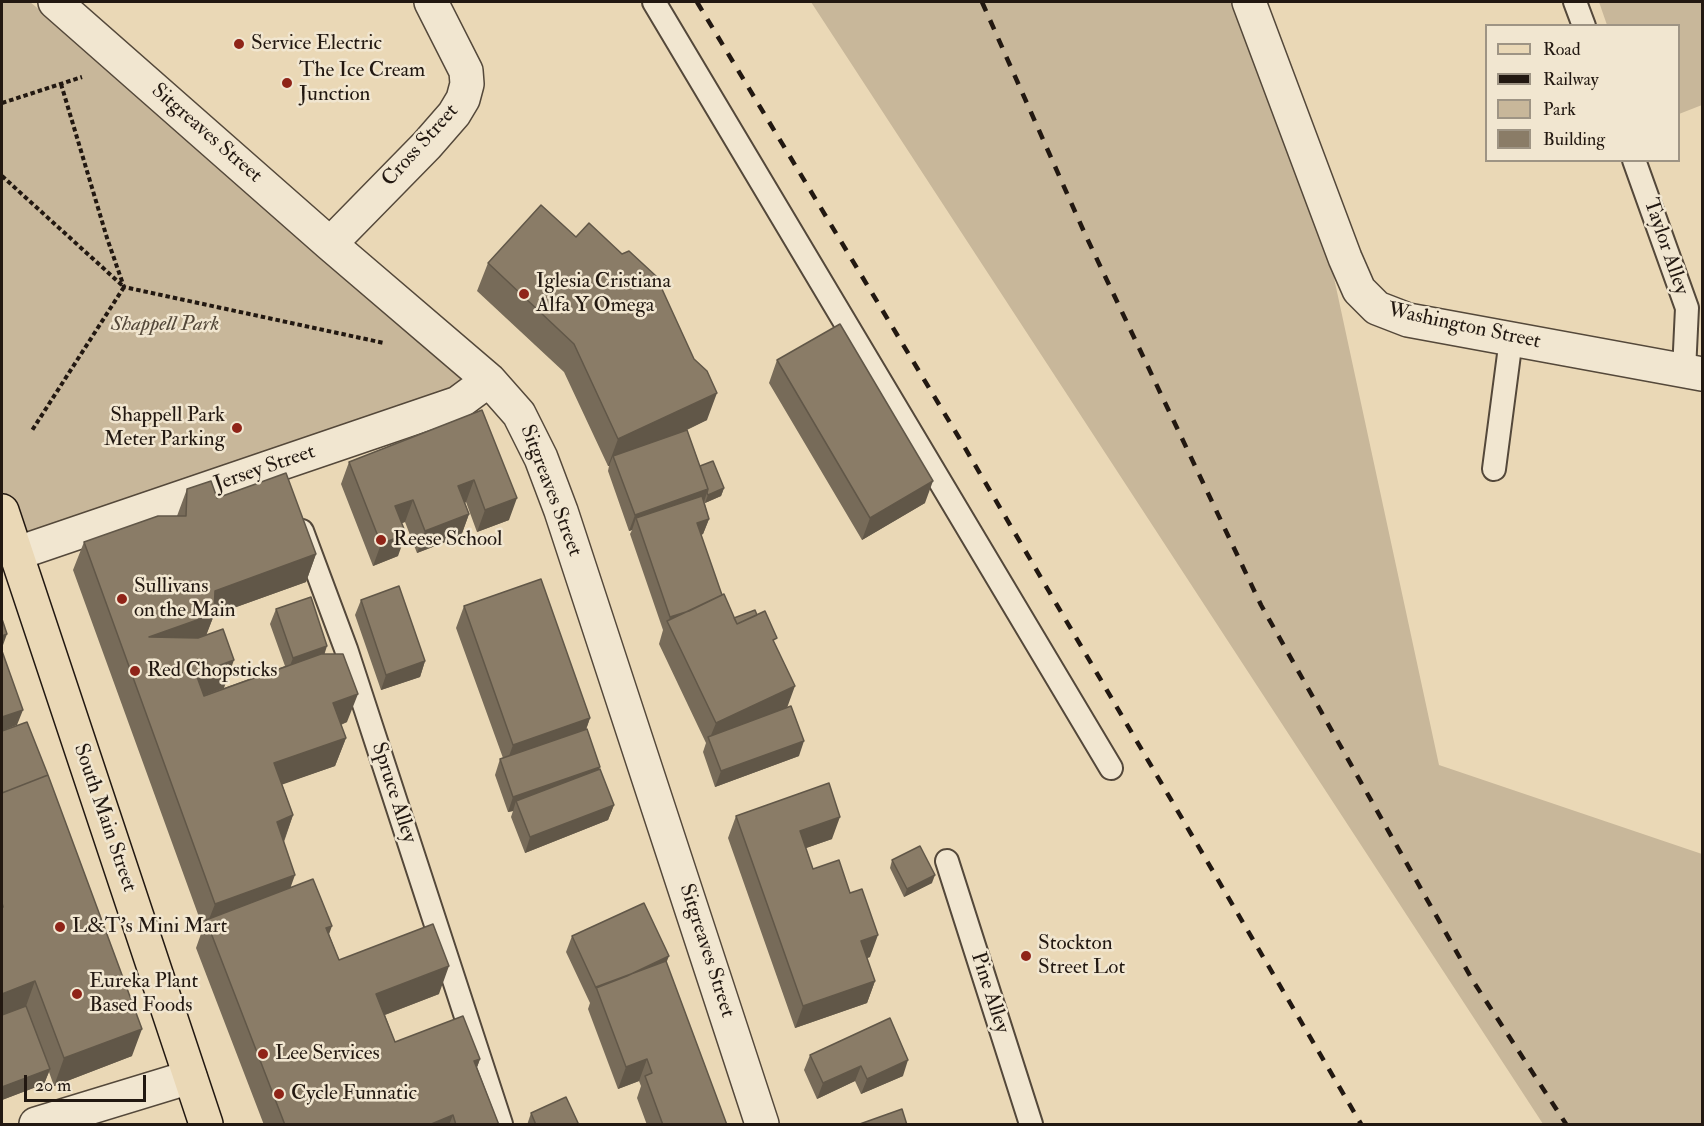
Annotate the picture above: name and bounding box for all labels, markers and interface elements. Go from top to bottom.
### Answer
legend [1485,24,1680,162]
place label: Service Electric [251,31,382,57]
marker: Service Electric [232,37,246,51]
text: Road [1543,38,1581,61]
place label: The Ice Cream Junction [299,58,425,108]
text: Railway [1543,68,1599,91]
marker: The Ice Cream Junction [280,76,294,90]
street label: Sitgreaves Street [145,79,267,189]
text: Park [1543,98,1576,121]
street label: Cross Street [377,99,465,193]
text: Building [1543,128,1605,151]
street label: Taylor Alley [1637,195,1693,299]
place label: Iglesia Cristiana Alfa Y Omega [536,269,671,319]
marker: Iglesia Cristiana Alfa Y Omega [517,287,531,301]
street label: Washington Street [1385,298,1543,356]
park label: Shappell Park [111,312,219,338]
place label: Shappell Park Meter Parking [103,403,225,453]
marker: Shappell Park Meter Parking [230,421,244,435]
street label: Sitgreaves Street [513,422,587,560]
street label: Jersey Street [211,440,319,498]
place label: Reese School [393,527,502,553]
marker: Reese School [374,533,388,547]
place label: Sullivans on the Main [134,574,236,624]
marker: Sullivans on the Main [115,592,129,606]
place label: Red Chopsticks [147,658,278,684]
marker: Red Chopsticks [128,664,142,678]
street label: Spruce Alley [365,739,421,847]
street label: South Main Street [67,741,141,895]
street label: Sitgreaves Street [673,881,739,1021]
place label: L&T's Mini Mart [72,914,227,940]
marker: L&T's Mini Mart [53,920,67,934]
place label: Stockton Street Lot [1038,931,1125,981]
street label: Pine Alley [964,949,1014,1037]
marker: Stockton Street Lot [1019,949,1033,963]
place label: Eureka Plant Based Foods [89,969,198,1019]
marker: Eureka Plant Based Foods [70,987,84,1001]
place label: Lee Services [275,1041,380,1067]
marker: Lee Services [256,1047,270,1061]
scale bar [27,1063,148,1101]
text: 20 m [35,1074,71,1097]
place label: Cycle Funnatic [291,1081,417,1107]
marker: Cycle Funnatic [272,1087,286,1101]

